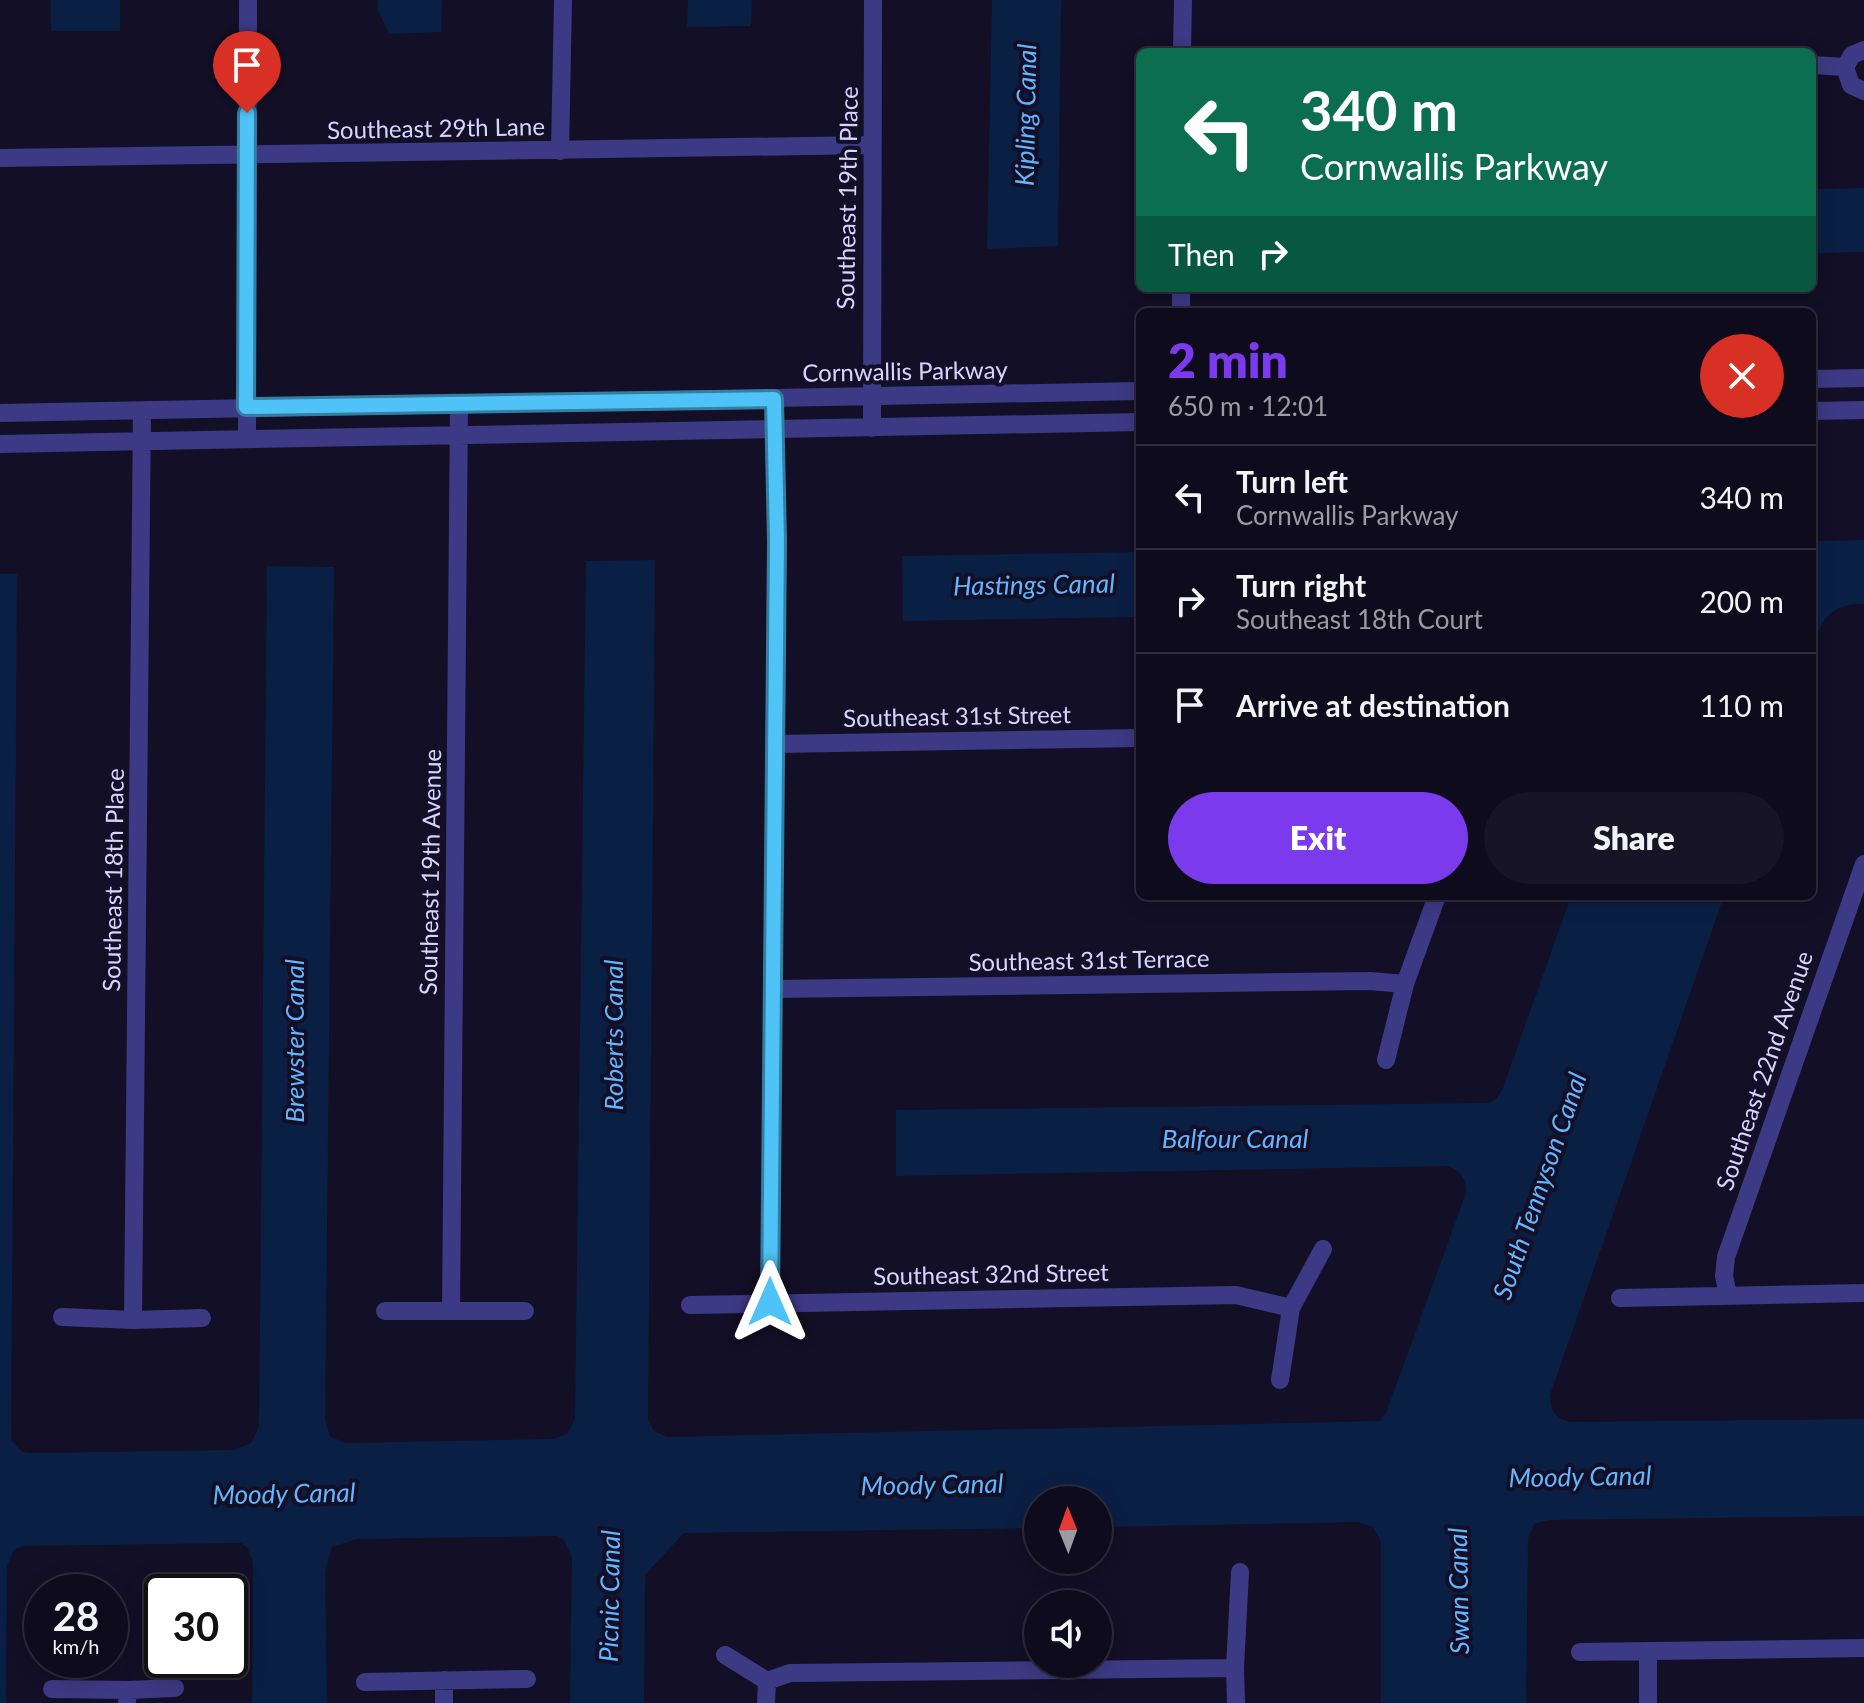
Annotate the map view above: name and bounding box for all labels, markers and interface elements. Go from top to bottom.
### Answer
pin [213,31,281,113]
icon: arrive [225,43,269,87]
water label: Kipling Canal [1008,43,1042,186]
text: 340 m [1300,76,1458,143]
icon: left [1168,80,1272,184]
street label: Southeast 19th Place [830,86,863,310]
street label: Southeast 29th Lane [327,111,545,144]
text: Cornwallis Parkway [1300,144,1608,188]
icon: right [1251,232,1295,276]
text: Then [1168,236,1235,272]
text: 2 min [1168,331,1288,388]
button: close [1700,334,1784,418]
street label: Cornwallis Parkway [802,354,1009,387]
text: 650 m · 12:01 [1168,390,1328,422]
text: Turn left [1236,463,1348,499]
icon: left [1168,475,1212,519]
text: 340 m [1699,479,1784,515]
text: Cornwallis Parkway [1236,499,1458,531]
water label: Hastings Canal [953,567,1115,601]
text: Turn right [1236,567,1366,603]
icon: right [1168,579,1212,623]
text: 200 m [1699,583,1784,619]
text: Southeast 18th Court [1236,603,1483,635]
icon: arrive [1168,683,1212,727]
text: Arrive at destination [1236,687,1510,723]
text: 110 m [1699,687,1784,723]
street label: Southeast 31st Street [843,699,1072,732]
street label: Southeast 19th Avenue [413,749,446,995]
street label: Southeast 18th Place [96,768,129,992]
button: Exit [1168,792,1468,884]
button: Share [1484,792,1784,884]
street label: Southeast 31st Terrace [968,943,1210,976]
street label: Southeast 22nd Avenue [1709,947,1818,1194]
water label: Brewster Canal [278,959,310,1123]
water label: Roberts Canal [597,959,629,1110]
water label: South Tennyson Canal [1485,1068,1593,1303]
water label: Balfour Canal [1162,1122,1308,1154]
street label: Southeast 32nd Street [873,1257,1109,1290]
position arrow [728,1260,812,1344]
water label: Moody Canal [1508,1459,1652,1493]
water label: Moody Canal [860,1467,1004,1501]
water label: Moody Canal [212,1476,356,1510]
north arrow [1024,1486,1112,1574]
map controls [1024,1486,1112,1678]
water label: Swan Canal [1441,1527,1475,1655]
water label: Picnic Canal [592,1529,626,1662]
speed limit sign: 30 [144,1574,248,1678]
button: sound [1024,1590,1112,1678]
text: 28 [53,1592,99,1640]
text: km/h [53,1634,99,1658]

